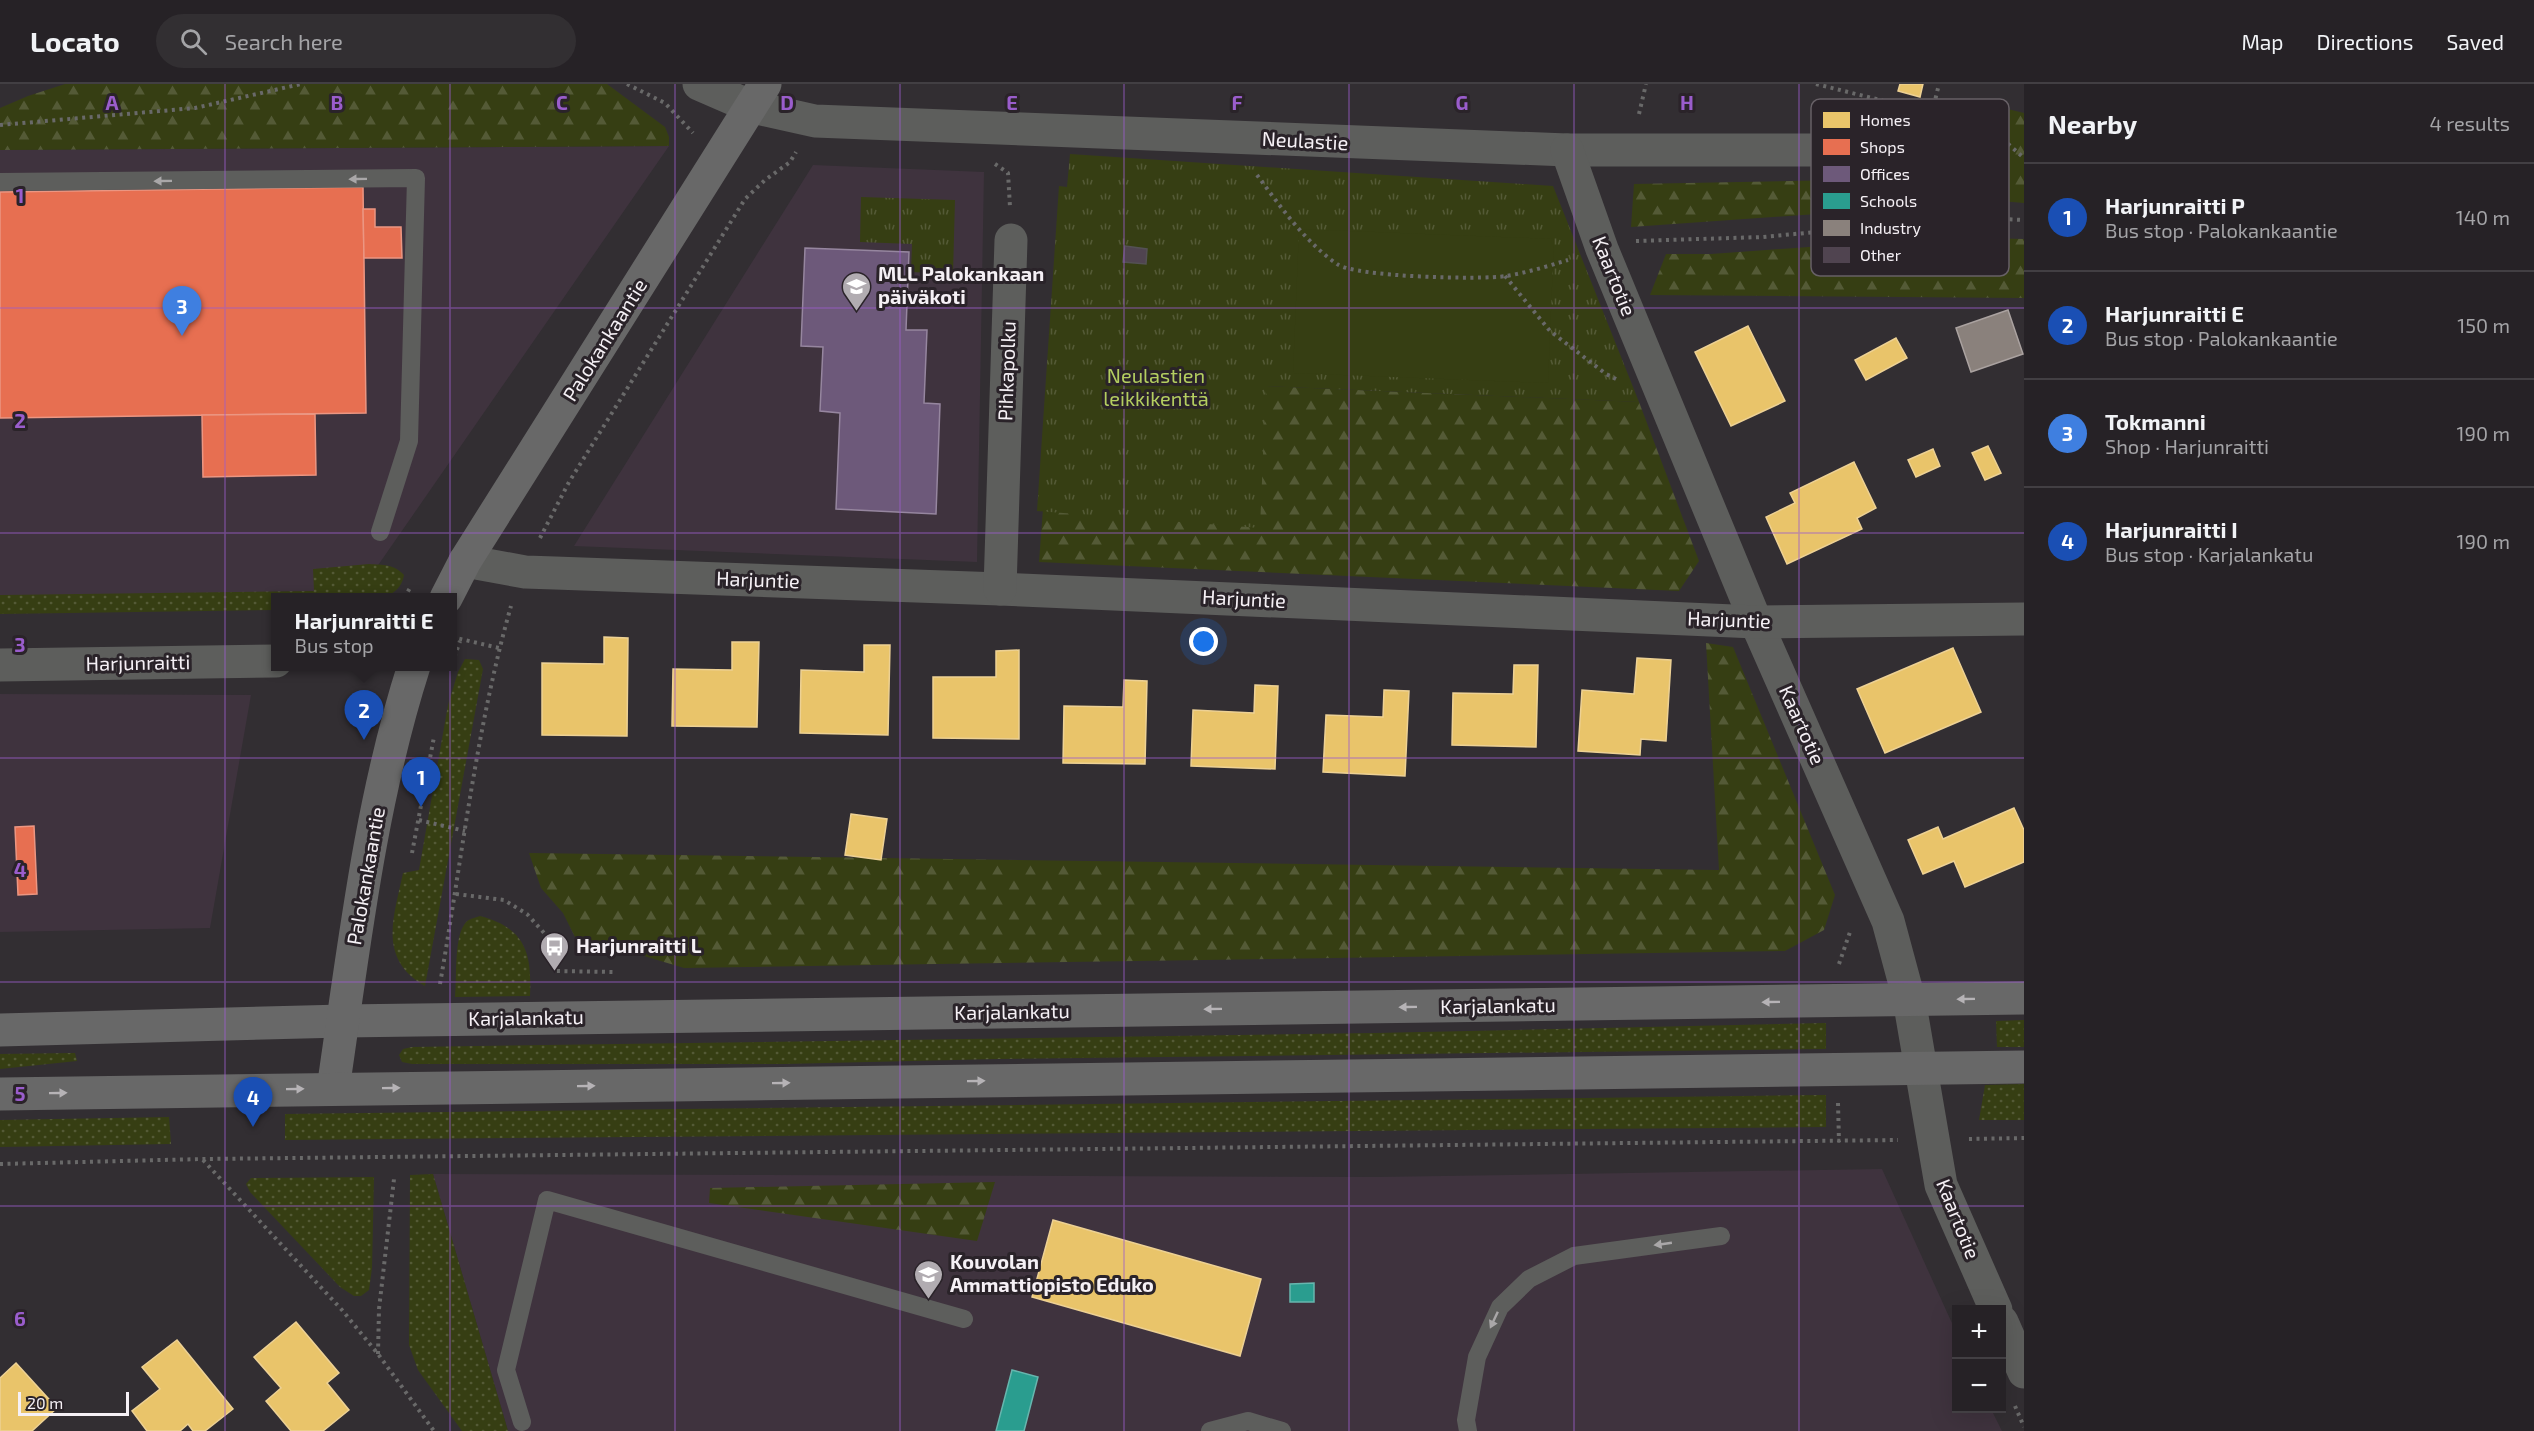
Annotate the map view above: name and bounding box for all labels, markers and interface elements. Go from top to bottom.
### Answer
search box [156,14,576,68]
text: Locato [30,24,120,58]
icon: search [177,25,210,58]
text: Search here [225,28,343,54]
text: Map [2241,29,2284,54]
text: Directions [2317,29,2413,54]
text: Saved [2446,29,2504,54]
text: A [105,90,119,114]
text: B [331,90,343,114]
text: C [556,90,568,114]
text: D [780,90,794,114]
text: E [1006,90,1018,114]
text: F [1231,90,1243,114]
text: G [1456,90,1468,114]
text: H [1680,90,1694,114]
legend [1811,99,2009,276]
text: Nearby [2048,108,2137,139]
text: Homes [1860,110,1911,129]
text: 4 results [2430,111,2510,135]
street label: Neulastie [1261,126,1349,154]
text: Shops [1860,137,1905,156]
text: Offices [1860,164,1910,183]
one-way arrow [348,174,367,183]
one-way arrow [153,176,172,186]
text: 1 [16,183,24,207]
text: Schools [1860,191,1917,210]
text: Harjunraitti P [2105,192,2245,218]
text: 1 [2063,205,2072,229]
text: 140 m [2456,205,2510,229]
text: Industry [1860,218,1921,237]
text: Bus stop · Palokankaantie [2105,218,2338,242]
street label: Kaartotie [1588,232,1642,319]
text: Other [1860,245,1902,264]
place label: MLL Palokankaan päiväkoti [878,261,1044,308]
school or university icon: MLL Palokankaan päiväkoti [841,270,873,312]
street label: Palokankaantie [557,274,651,405]
pin: 3 [162,286,201,336]
text: Harjunraitti E [2105,300,2244,326]
text: 2 [2062,313,2073,337]
text: 150 m [2457,313,2510,337]
street label: Pihkapolku [992,321,1020,421]
text: Bus stop · Palokankaantie [2105,326,2338,350]
park label: Neulastien leikkikenttä [1103,363,1209,410]
text: 2 [14,408,26,432]
text: Tokmanni [2105,408,2206,434]
text: 3 [2062,421,2073,445]
text: 190 m [2457,421,2510,445]
text: Shop · Harjunraitti [2105,434,2269,458]
text: Harjunraitti I [2105,516,2238,542]
text: 4 [2061,529,2074,553]
text: 190 m [2457,529,2510,553]
text: Bus stop · Karjalankatu [2105,542,2313,566]
street label: Harjuntie [716,566,800,592]
street label: Harjuntie [1202,584,1286,612]
popup [271,593,457,671]
street label: Harjuntie [1687,606,1771,632]
text: Harjunraitti E [294,607,434,633]
your location [1189,627,1218,656]
text: 3 [14,632,26,656]
text: Bus stop [294,633,374,657]
street label: Harjunraitti [86,649,190,675]
street label: Kaartotie [1775,681,1831,768]
pin: 2 [344,690,384,740]
pin: 1 [402,758,440,807]
street label: Palokankaantie [341,805,389,947]
text: 4 [14,857,27,881]
bus stop icon: Harjunraitti L [539,930,571,972]
place label: Harjunraitti L [576,933,702,957]
street label: Karjalankatu [1440,992,1556,1018]
one-way arrow [1956,994,1975,1004]
one-way arrow [1761,997,1780,1007]
street label: Karjalankatu [954,998,1070,1024]
one-way arrow [1398,1002,1417,1012]
street label: Karjalankatu [468,1004,584,1030]
one-way arrow [1203,1005,1222,1014]
one-way arrow [967,1076,986,1085]
pin: 4 [234,1078,272,1127]
one-way arrow [772,1078,791,1088]
text: 5 [14,1081,26,1105]
one-way arrow [577,1081,596,1090]
one-way arrow [382,1083,401,1093]
one-way arrow [286,1085,305,1094]
one-way arrow [49,1088,68,1098]
street label: Kaartotie [1932,1175,1986,1262]
one-way arrow [1654,1239,1673,1248]
place label: Kouvolan Ammattiopisto Eduko [950,1249,1154,1296]
school or university icon: Kouvolan Ammattiopisto Eduko [913,1258,945,1300]
map controls [1952,1305,2006,1413]
button: + [1952,1305,2006,1359]
text: 6 [14,1306,26,1330]
one-way arrow [1490,1311,1499,1328]
button: − [1952,1359,2006,1413]
scale bar [18,1389,129,1416]
text: 20 m [27,1393,63,1412]

